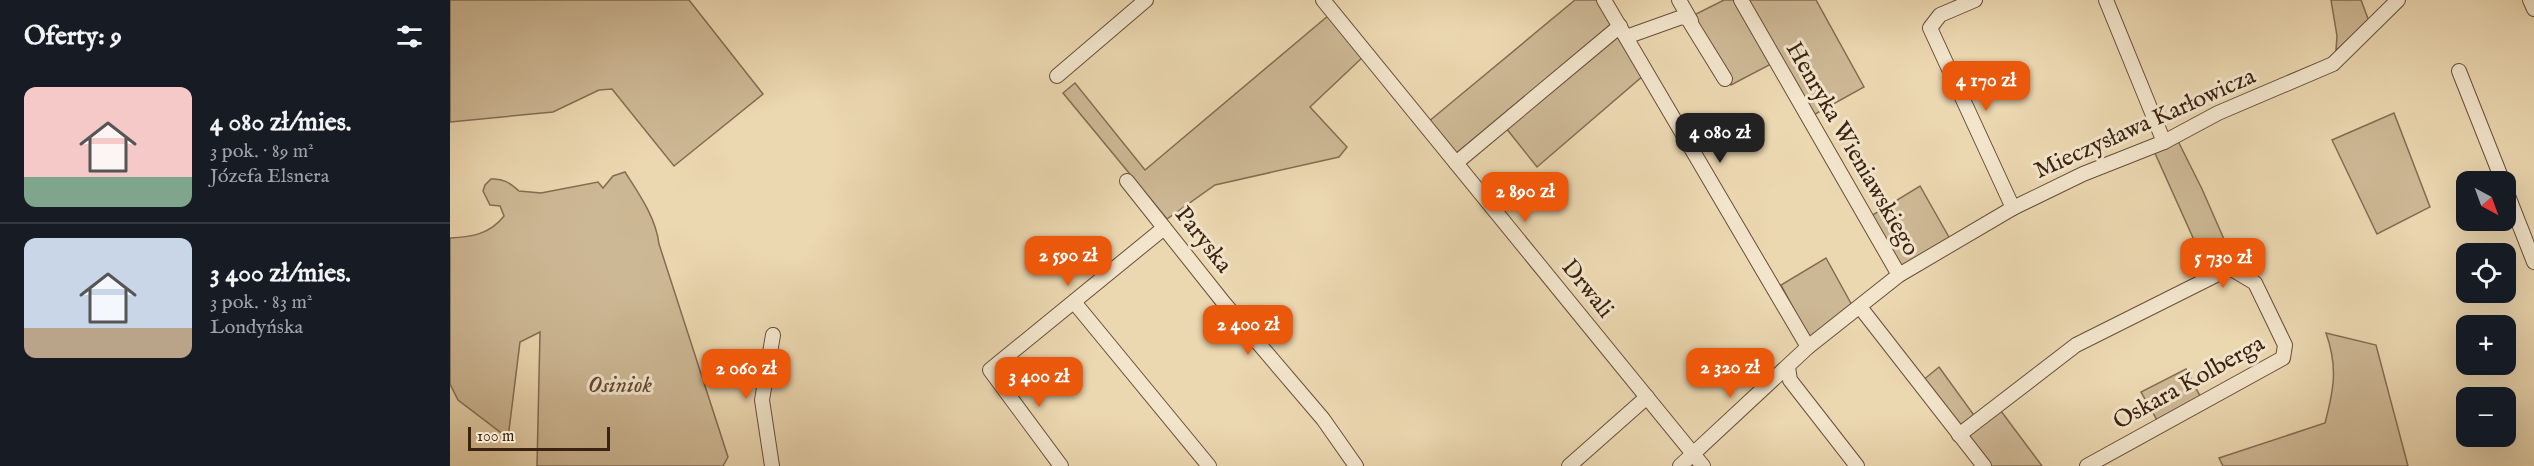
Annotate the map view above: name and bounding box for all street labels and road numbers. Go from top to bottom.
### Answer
street label: Henryka Wieniawskiego [1778,36,1926,262]
street label: Mieczysława Karłowicza [2029,61,2261,187]
street label: Paryska [1167,200,1239,280]
street label: Drwali [1554,253,1620,325]
street label: Oskara Kolberga [2108,328,2271,437]

